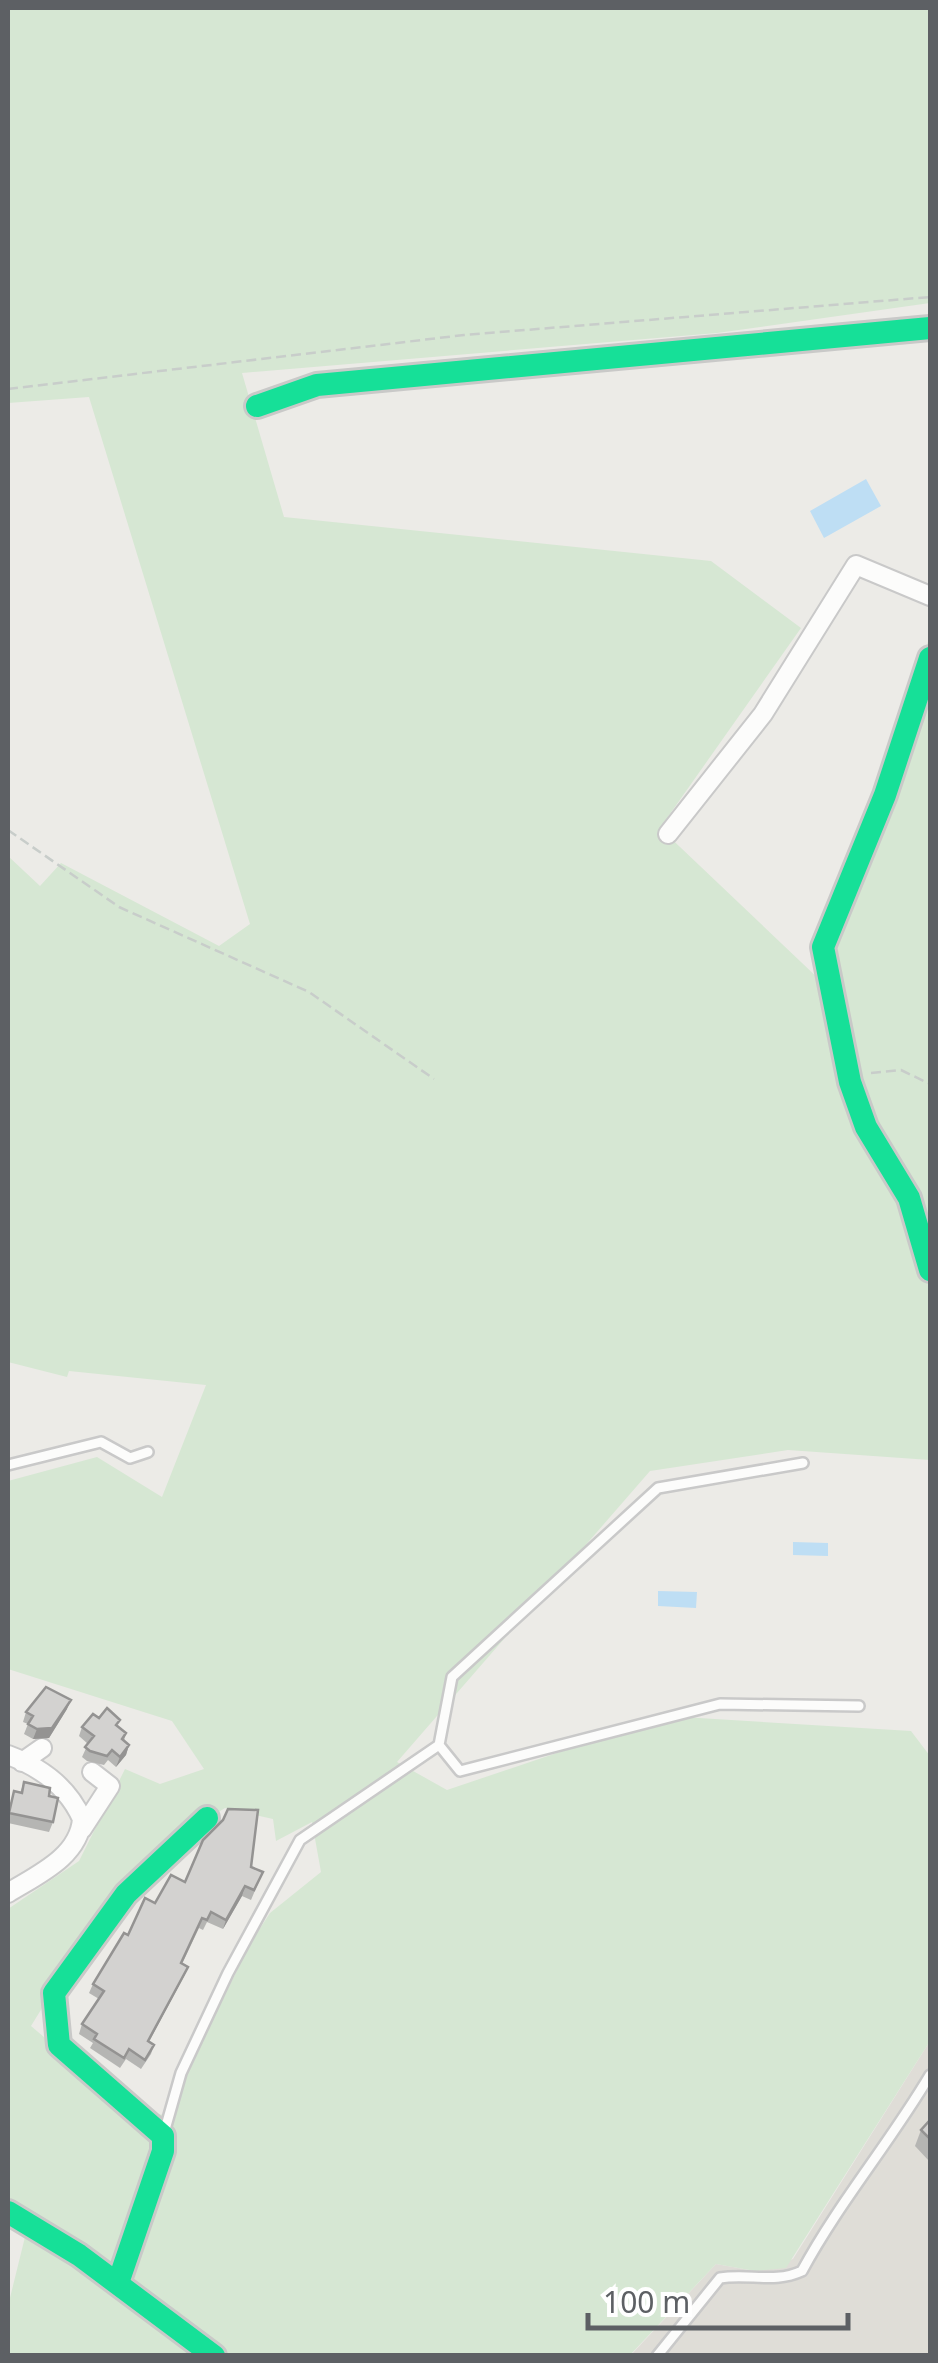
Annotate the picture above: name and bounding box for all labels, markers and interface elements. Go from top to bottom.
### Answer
scale bar [588,2268,848,2330]
text: 100 m [603,2281,690,2322]

